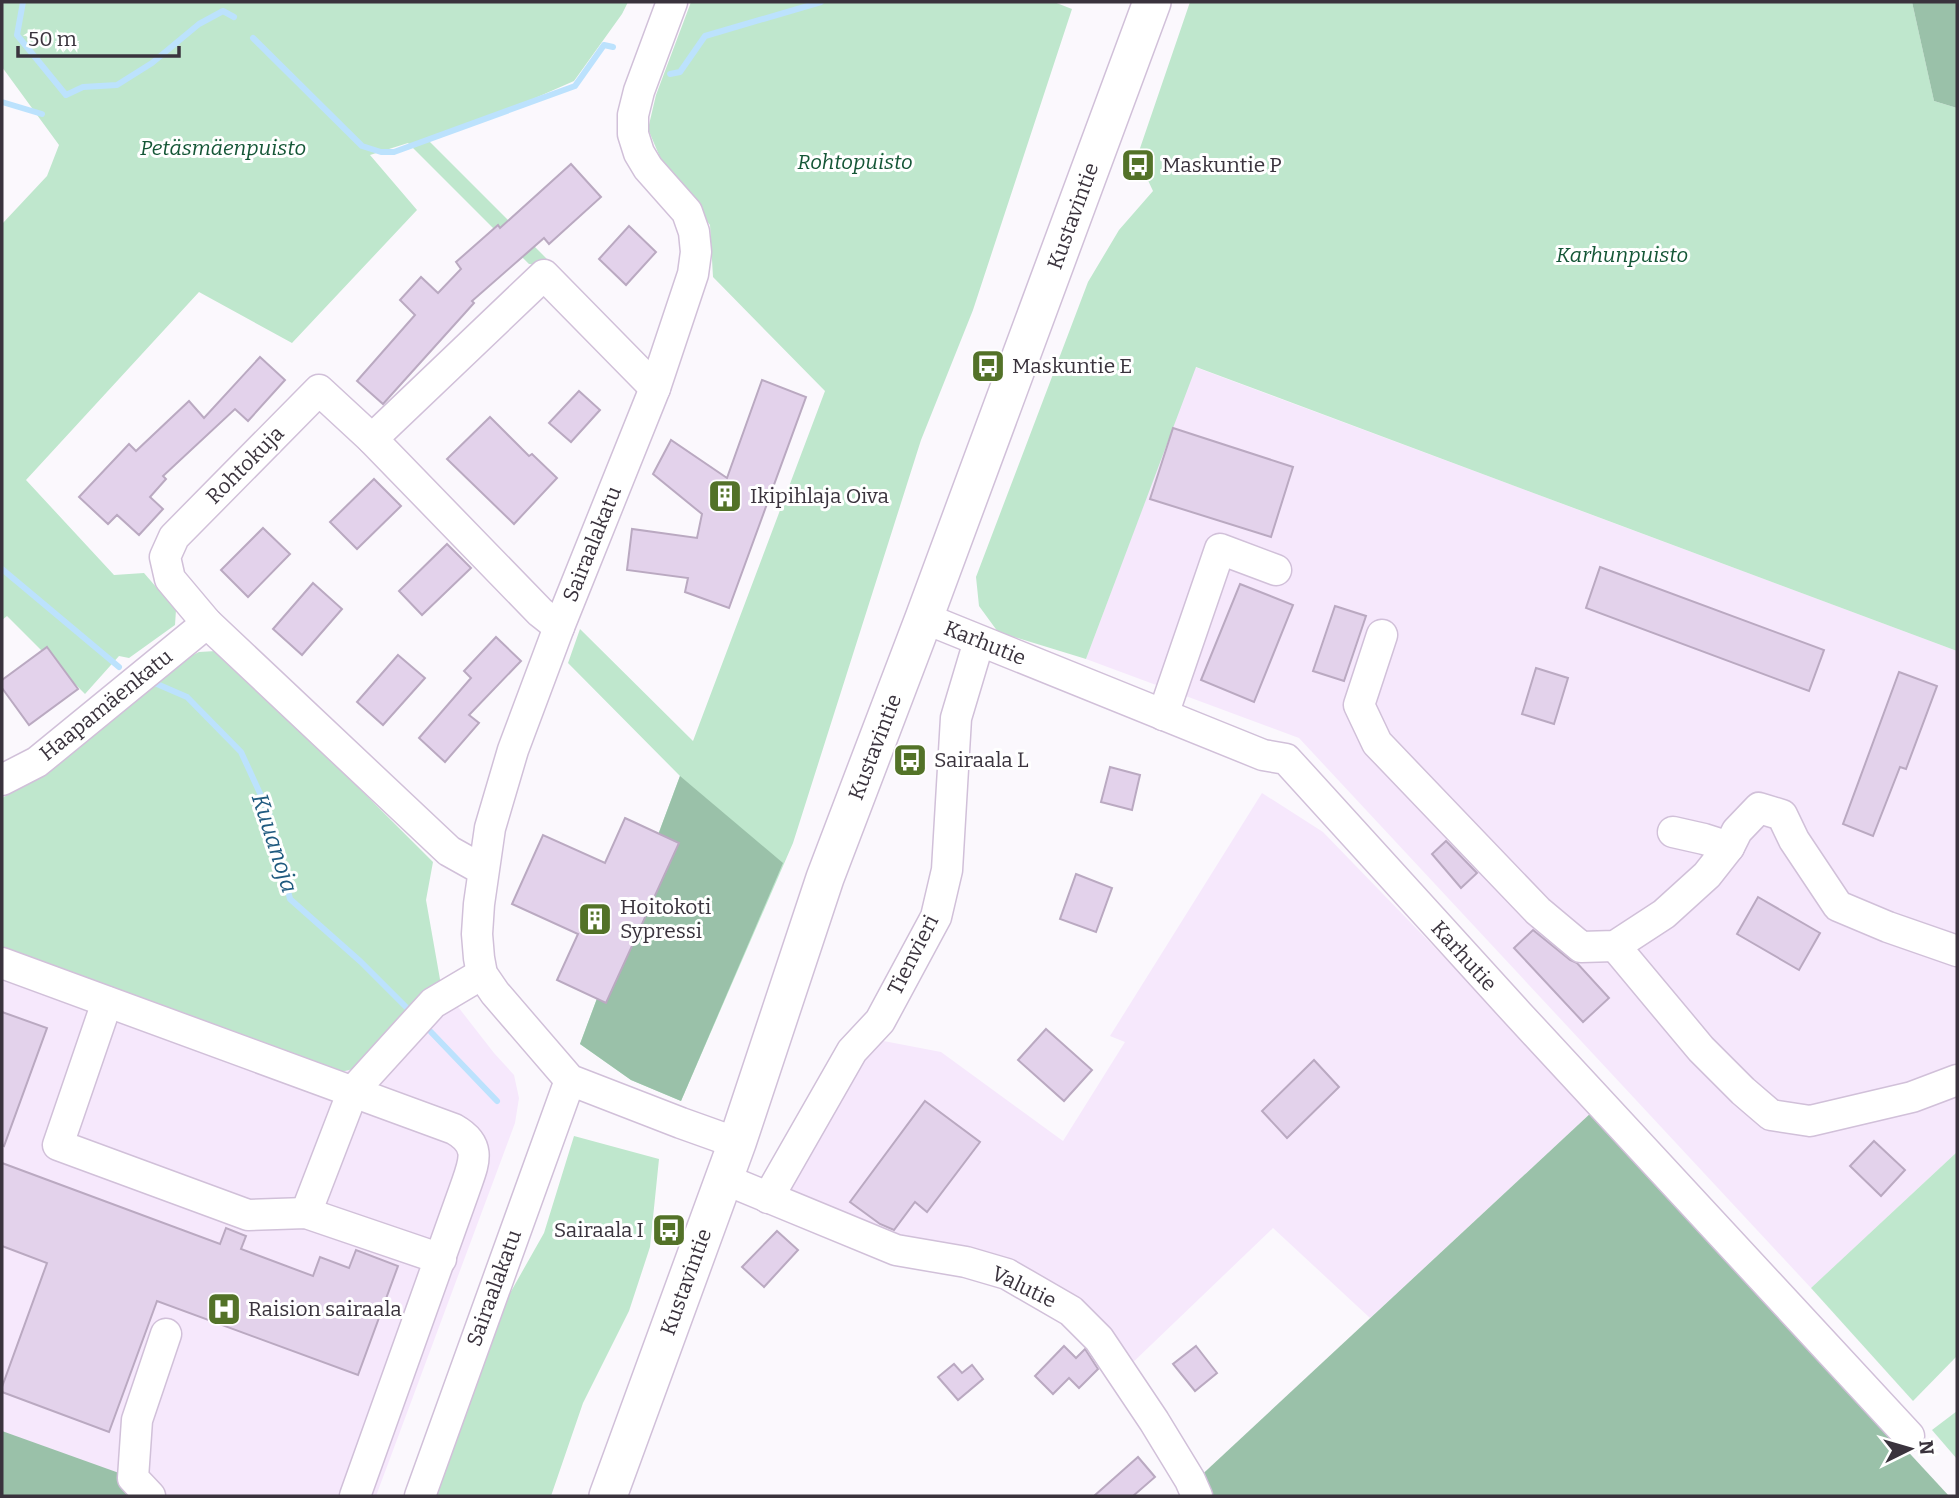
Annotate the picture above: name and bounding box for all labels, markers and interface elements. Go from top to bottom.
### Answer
scale bar [18,14,178,58]
text: 50 m [28,26,77,52]
park label: Petäsmäenpuisto [140,135,306,161]
bus stop icon: Maskuntie P [1119,146,1157,184]
park label: Rohtopuisto [797,149,913,175]
place label: Maskuntie P [1162,152,1282,178]
street label: Kustavintie [1042,159,1104,273]
park label: Karhunpuisto [1556,242,1688,268]
bus stop icon: Maskuntie E [969,347,1007,385]
place label: Maskuntie E [1012,353,1132,379]
street label: Rohtokuja [201,420,290,509]
building icon: Ikipihlaja Oiva [706,477,744,515]
street label: Sairaalakatu [557,483,627,605]
place label: Ikipihlaja Oiva [750,483,889,509]
street label: Karhutie [940,615,1030,671]
street label: Haapamäenkatu [34,644,178,766]
street label: Kustavintie [843,690,907,804]
bus stop icon: Sairaala L [891,741,929,779]
place label: Sairaala L [934,747,1029,773]
water label: Kuuanoja [246,790,304,896]
place label: Hoitokoti Sypressi [620,894,711,944]
building icon: Hoitokoti Sypressi [576,900,614,938]
street label: Tienvieri [882,911,944,999]
street label: Karhutie [1426,915,1502,997]
bus stop icon: Sairaala I [650,1211,688,1249]
place label: Sairaala I [554,1217,644,1243]
street label: Kustavintie [655,1225,717,1339]
street label: Sairaalakatu [461,1226,527,1350]
street label: Valutie [987,1260,1061,1314]
hospital icon: Raision sairaala [205,1290,243,1328]
place label: Raision sairaala [248,1296,402,1322]
north arrow [1875,1414,1945,1484]
text: N [1914,1439,1939,1456]

